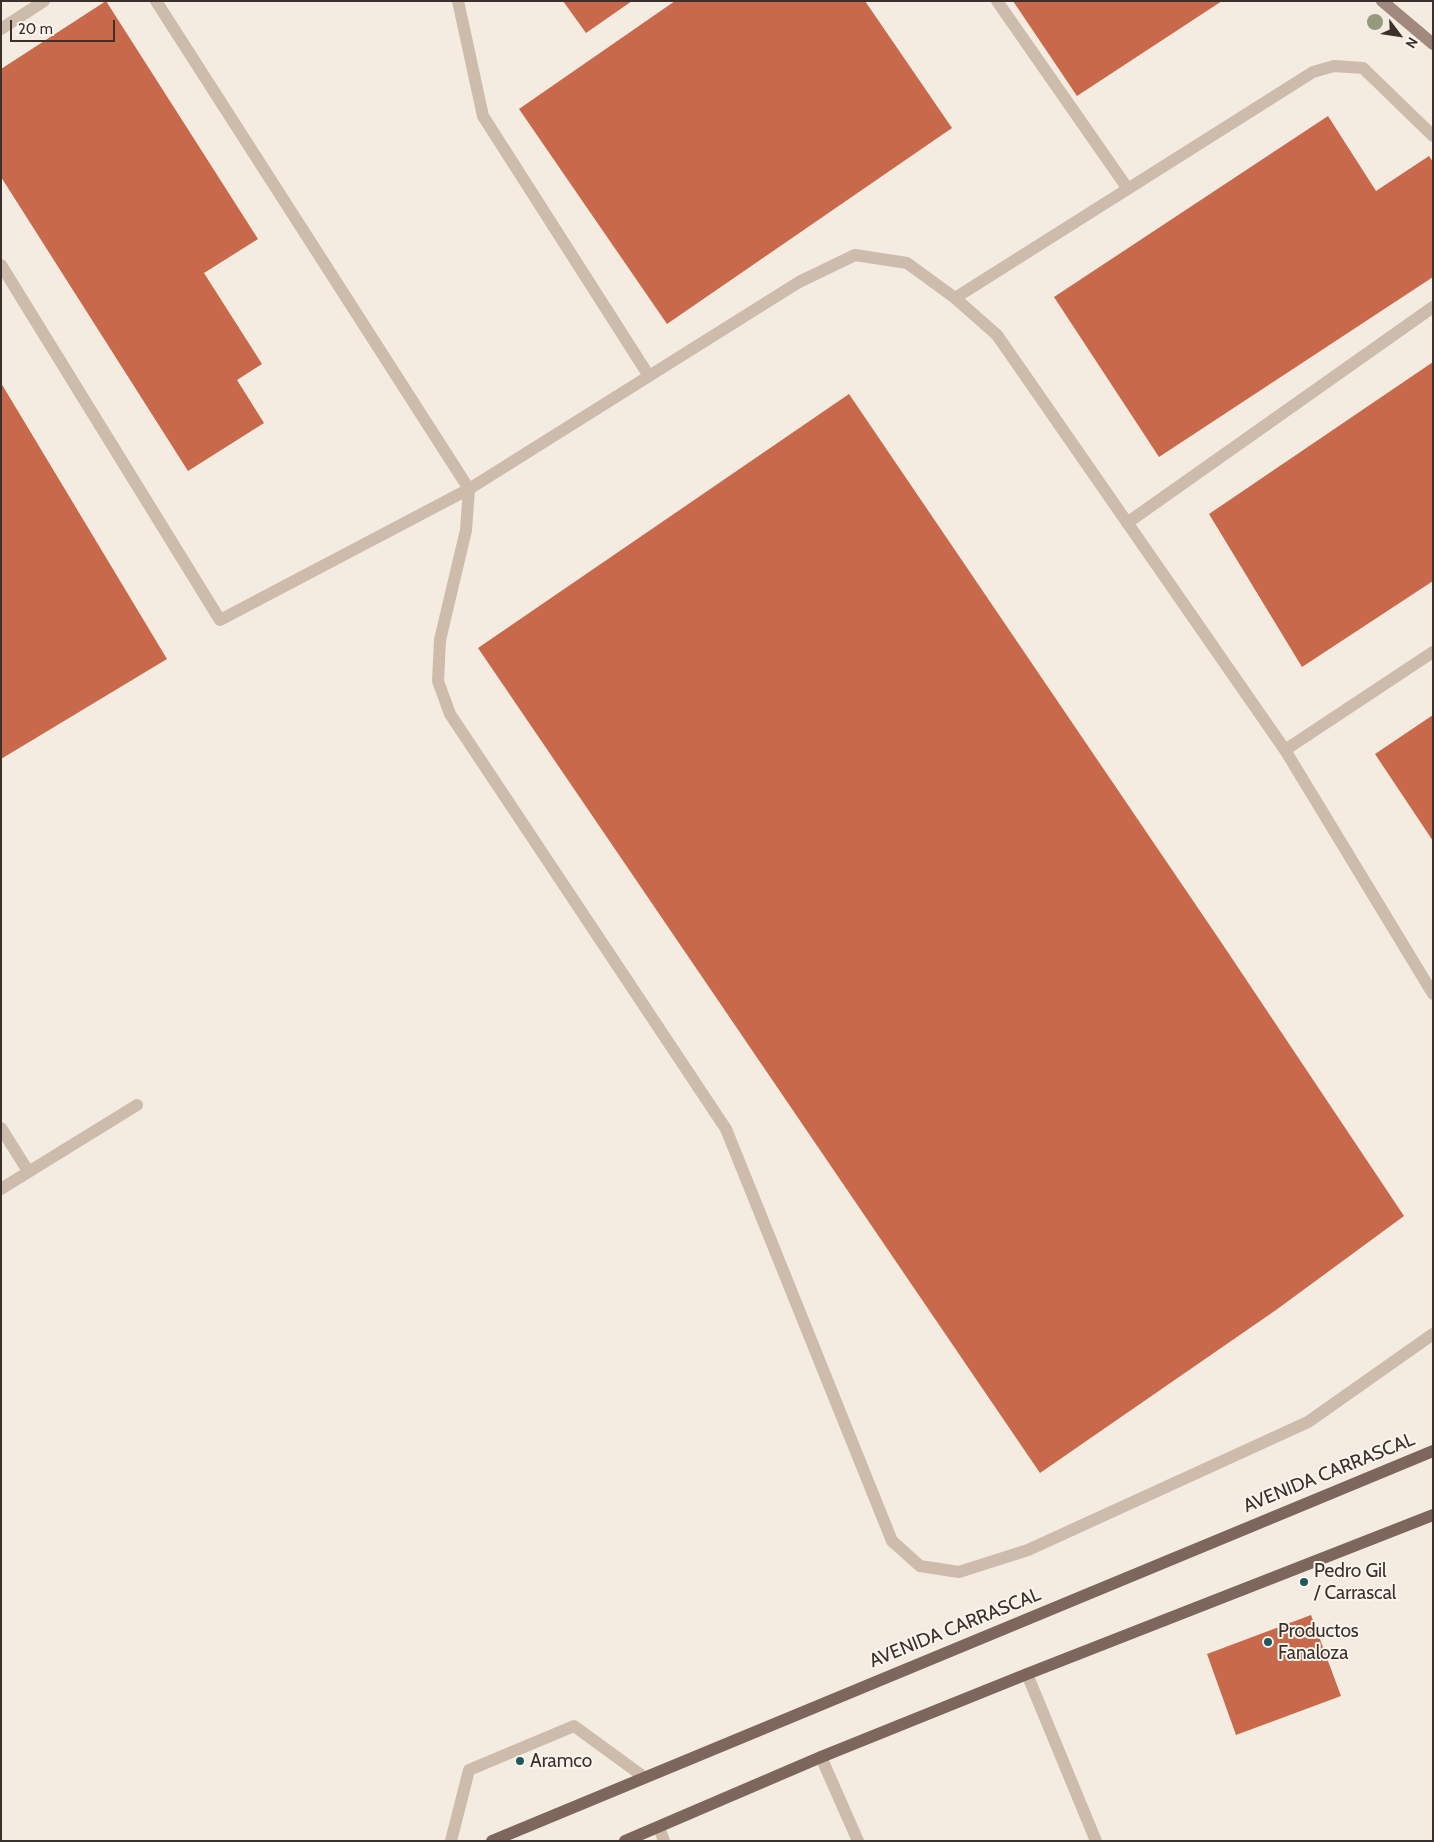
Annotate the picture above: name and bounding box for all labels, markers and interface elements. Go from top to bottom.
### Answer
scale bar [12,10,118,42]
north arrow [1374,10,1424,60]
text: 20 m [18,20,53,38]
text: N [1402,34,1422,52]
street label: AVENIDA CARRASCAL [1240,1428,1418,1518]
place label: Pedro Gil / Carrascal [1314,1560,1396,1604]
marker: Pedro Gil / Carrascal [1298,1576,1310,1588]
street label: AVENIDA CARRASCAL [866,1583,1044,1673]
place label: Productos Fanaloza [1278,1620,1359,1664]
marker: Productos Fanaloza [1262,1636,1274,1648]
place label: Aramco [530,1750,592,1772]
marker: Aramco [514,1755,526,1767]

